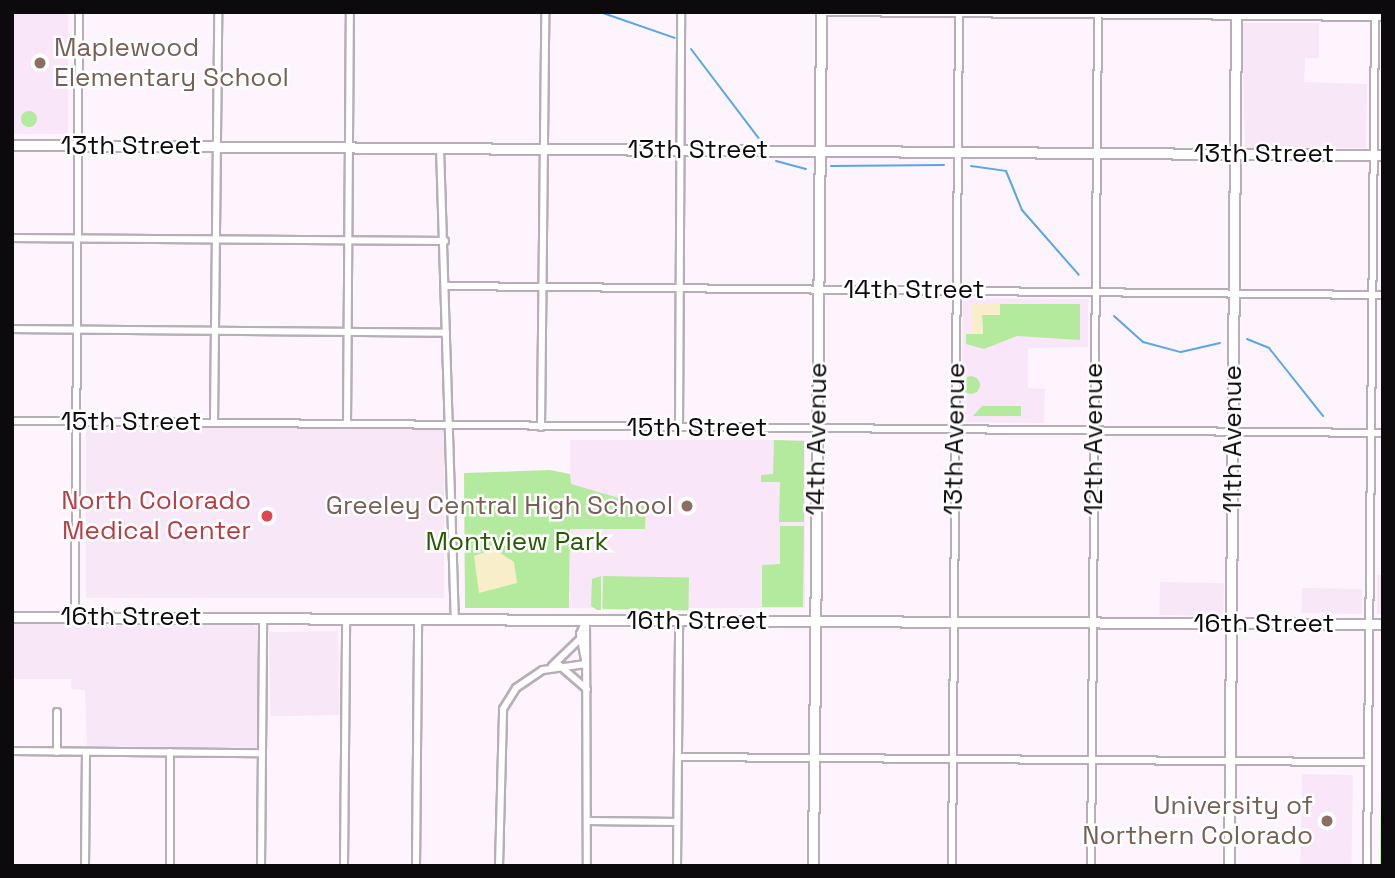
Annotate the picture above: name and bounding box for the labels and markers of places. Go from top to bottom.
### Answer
place label: Maplewood Elementary School [54,32,289,94]
marker: Maplewood Elementary School [32,55,48,71]
place label: North Colorado Medical Center [61,485,251,546]
place label: Greeley Central High School [326,490,673,522]
marker: Greeley Central High School [679,498,695,514]
marker: North Colorado Medical Center [257,506,277,526]
place label: University of Northern Colorado [1082,790,1313,852]
marker: University of Northern Colorado [1319,813,1335,829]

